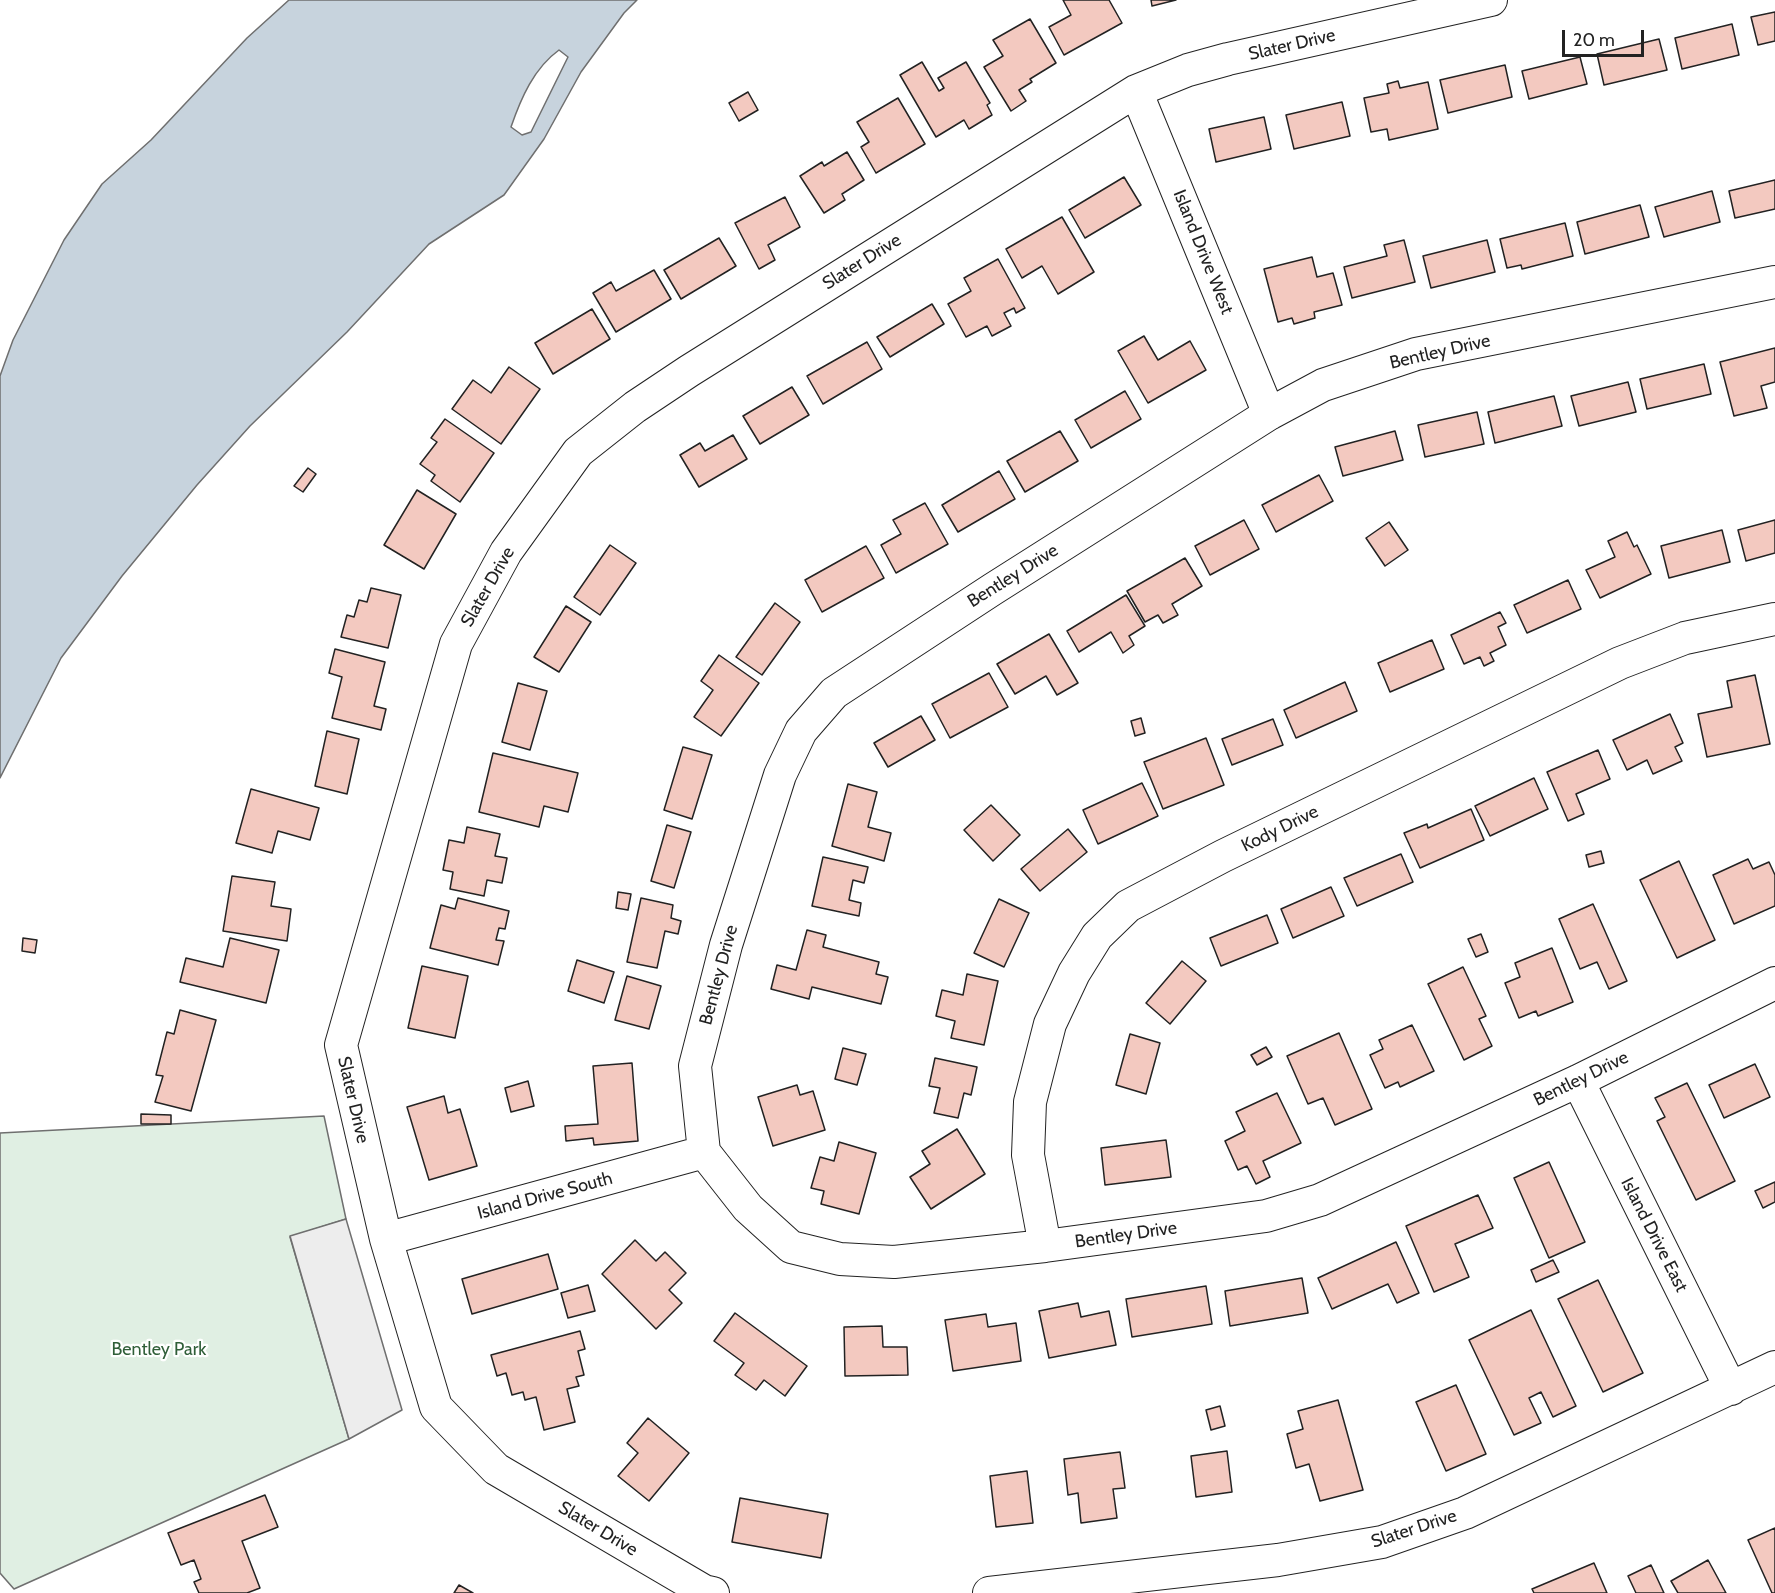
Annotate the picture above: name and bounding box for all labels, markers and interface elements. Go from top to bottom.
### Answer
scale bar [1565,18,1648,56]
street label: Slater Drive [1246,25,1338,65]
text: 20 m [1573,29,1615,51]
street label: Island Drive West [1168,187,1238,317]
street label: Slater Drive [819,229,905,295]
street label: Bentley Drive [1388,330,1492,374]
street label: Bentley Drive [964,540,1062,612]
street label: Slater Drive [457,543,519,631]
street label: Kody Drive [1238,801,1322,857]
street label: Bentley Drive [695,923,743,1027]
street label: Bentley Drive [1530,1047,1632,1111]
street label: Slater Drive [333,1054,373,1146]
street label: Island Drive South [475,1168,615,1224]
street label: Island Drive East [1616,1174,1692,1296]
street label: Bentley Drive [1074,1217,1178,1253]
park label: Bentley Park [112,1339,206,1361]
street label: Slater Drive [555,1497,641,1561]
street label: Slater Drive [1369,1505,1459,1553]

